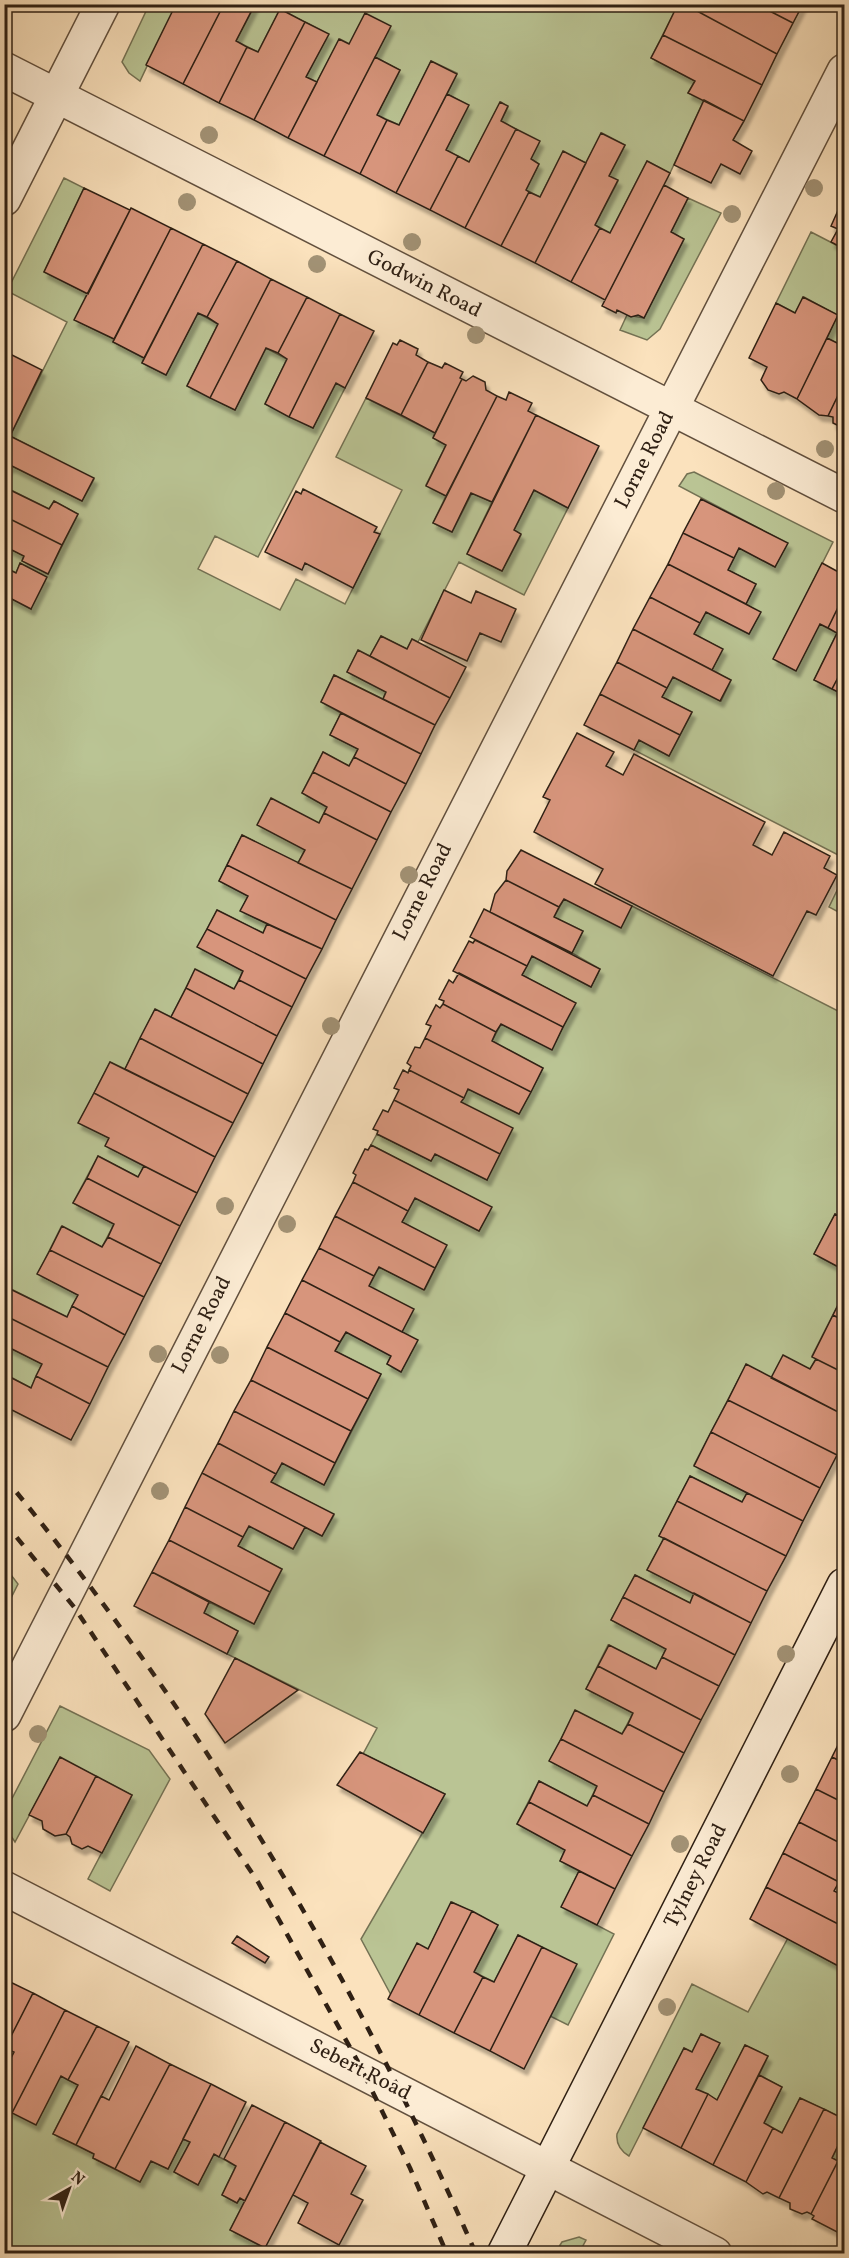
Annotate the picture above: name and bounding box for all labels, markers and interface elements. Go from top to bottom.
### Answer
street label: Godwin Road [362,243,486,325]
street label: Lorne Road [608,406,682,514]
street label: Lorne Road [386,838,460,946]
street label: Lorne Road [165,1271,239,1379]
street label: Tylney Road [657,1819,735,1933]
street label: Sebert Road [304,2032,416,2108]
north arrow [39,2159,99,2219]
text: N [66,2167,89,2191]

